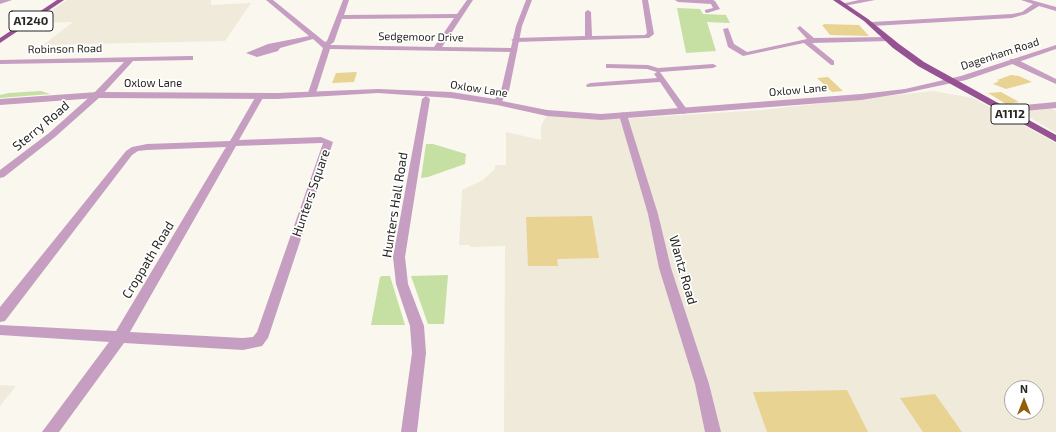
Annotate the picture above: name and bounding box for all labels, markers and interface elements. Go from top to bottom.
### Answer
road number: A1240 [9,11,53,31]
street label: Sedgemoor Drive [378,30,464,44]
street label: Dagenham Road [959,35,1041,73]
street label: Robinson Road [28,42,102,56]
street label: Oxlow Lane [124,76,182,90]
street label: Oxlow Lane [449,78,509,100]
street label: Oxlow Lane [768,81,828,99]
street label: Sterry Road [9,98,73,154]
road number: A1112 [991,104,1029,124]
street label: Hunters Square [289,147,333,239]
street label: Hunters Hall Road [379,151,411,259]
street label: Croppath Road [119,219,177,301]
street label: Wantz Road [666,234,700,306]
north arrow [1004,380,1044,420]
text: N [1020,382,1028,395]

